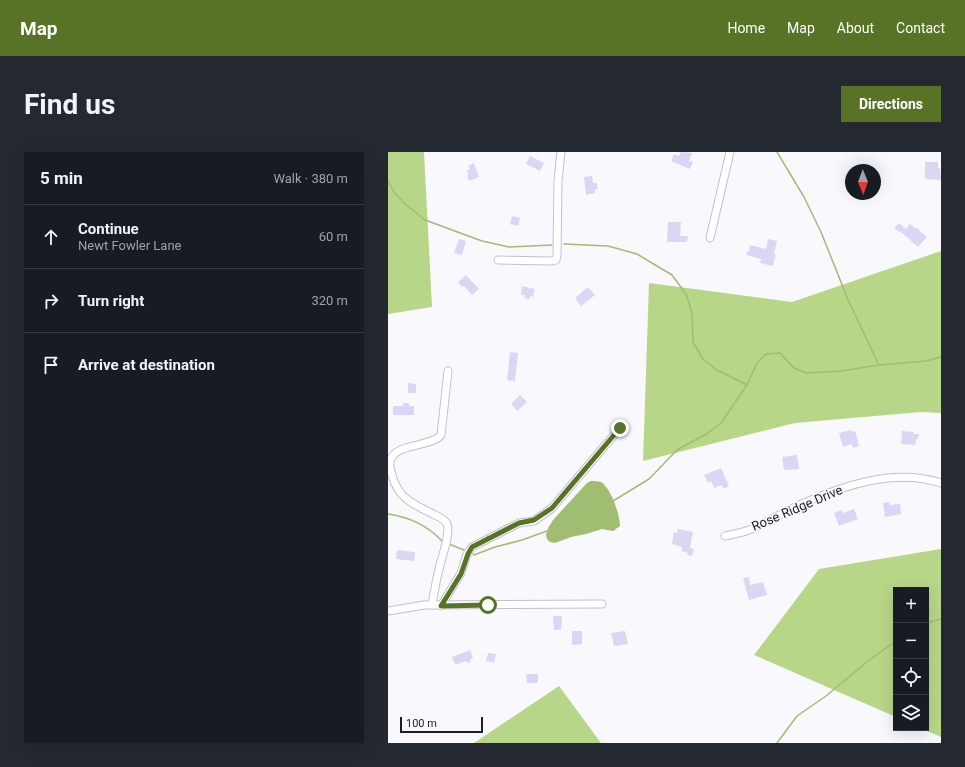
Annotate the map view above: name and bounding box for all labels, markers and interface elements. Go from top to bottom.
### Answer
text: Map [20,17,58,40]
text: Home [727,20,765,36]
text: Map [787,20,815,36]
text: About [837,20,874,36]
text: Contact [896,20,945,36]
button: Directions [841,86,941,122]
text: Find us [24,88,115,121]
north arrow [845,164,881,200]
text: 5 min [40,168,83,188]
text: Walk · 380 m [273,171,348,186]
text: Continue [78,220,139,238]
icon: ahead [40,226,62,248]
text: 60 m [319,229,348,244]
text: Newt Fowler Lane [78,238,181,253]
icon: right [40,290,62,312]
text: Turn right [78,292,144,310]
text: 320 m [311,293,348,308]
icon: arrive [40,354,62,376]
text: Arrive at destination [78,356,215,374]
route end [611,419,629,437]
street label: Rose Ridge Drive [749,482,845,534]
map controls [893,587,929,731]
button: + [893,587,929,623]
route start [479,596,497,614]
button: − [893,623,929,659]
button: locate [893,659,929,695]
button: layers [893,695,929,731]
scale bar [400,715,483,734]
text: 100 m [406,717,437,730]

